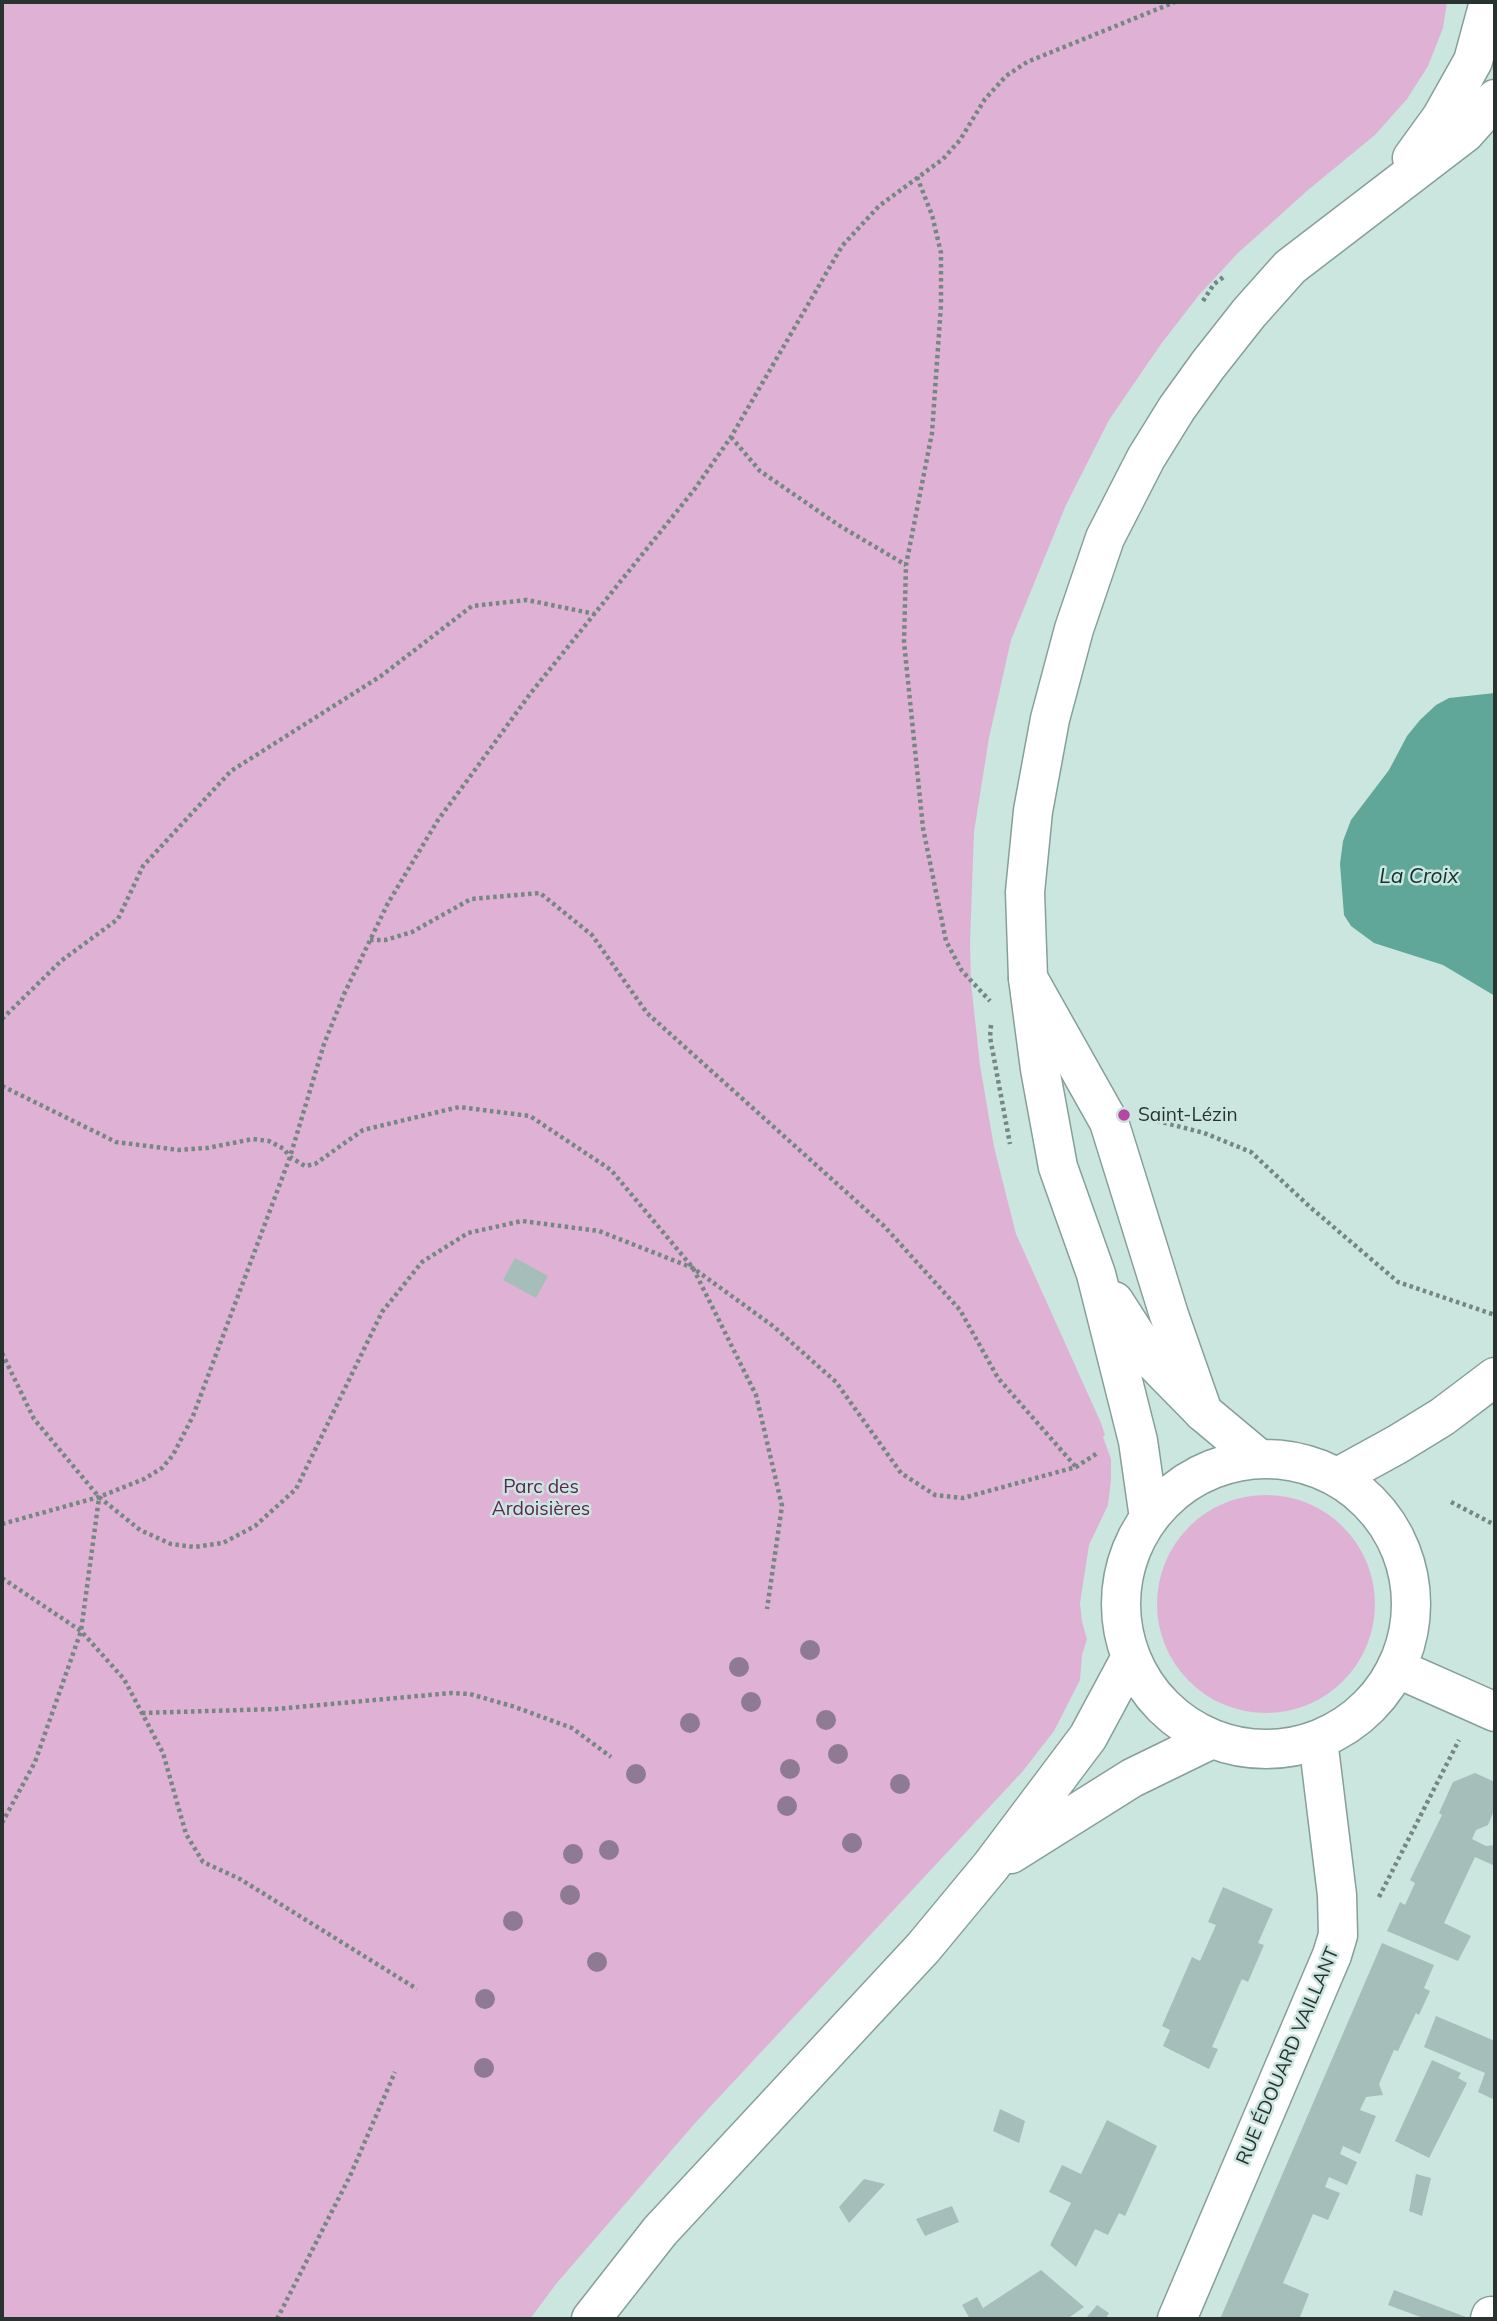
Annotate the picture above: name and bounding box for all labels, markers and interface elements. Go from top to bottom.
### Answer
water label: La Croix [1379,864,1459,890]
place label: Saint-Lézin [1138,1104,1238,1126]
marker: Saint-Lézin [1116,1107,1132,1123]
park label: Parc des Ardoisières [492,1476,590,1520]
street label: RUE ÉDOUARD VAILLANT [1232,1944,1344,2168]

